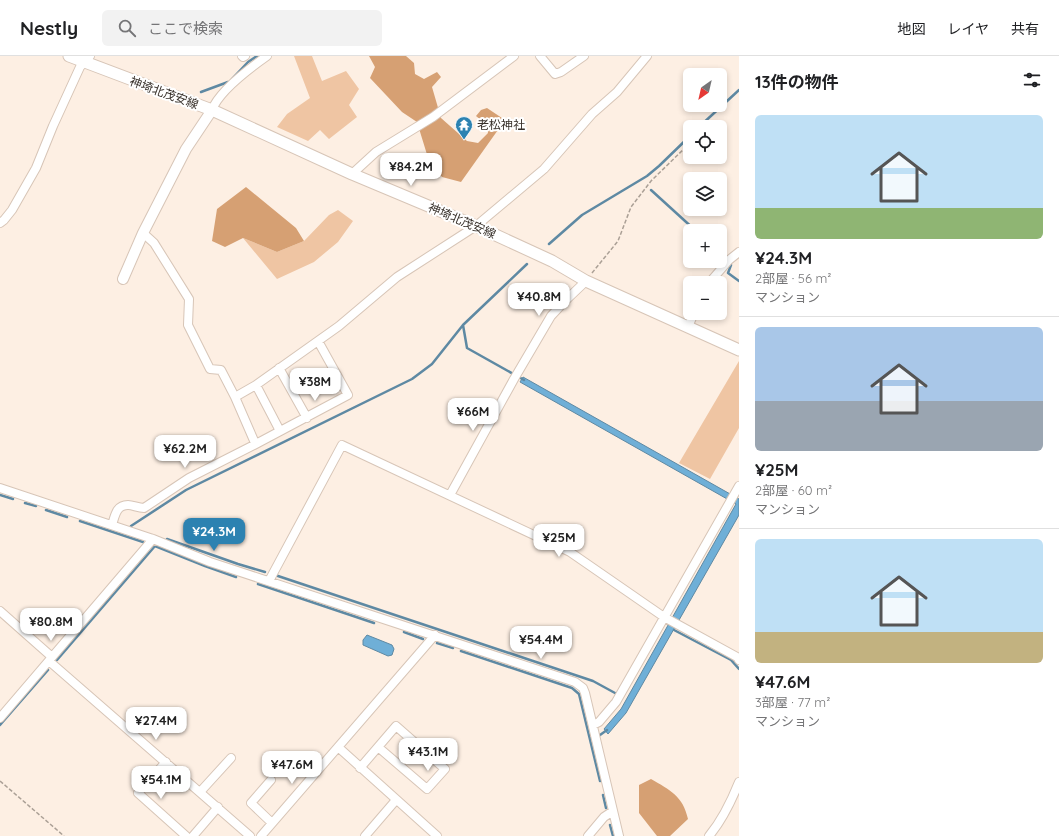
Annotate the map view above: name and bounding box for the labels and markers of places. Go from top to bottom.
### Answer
temple icon: 老松神社 [454,115,474,140]
place label: 老松神社 [477,117,525,132]
pin: ¥84.2M [378,153,444,187]
pin: ¥40.8M [506,283,572,317]
pin: ¥38M [291,368,339,402]
pin: ¥66M [449,398,497,432]
pin: ¥62.2M [152,435,218,469]
pin: ¥24.3M [181,518,247,552]
pin: ¥25M [535,524,583,558]
pin: ¥80.8M [18,608,84,642]
pin: ¥54.4M [508,626,574,660]
pin: ¥27.4M [123,707,189,741]
pin: ¥43.1M [395,738,461,772]
pin: ¥47.6M [259,751,325,785]
pin: ¥54.1M [128,766,194,800]

